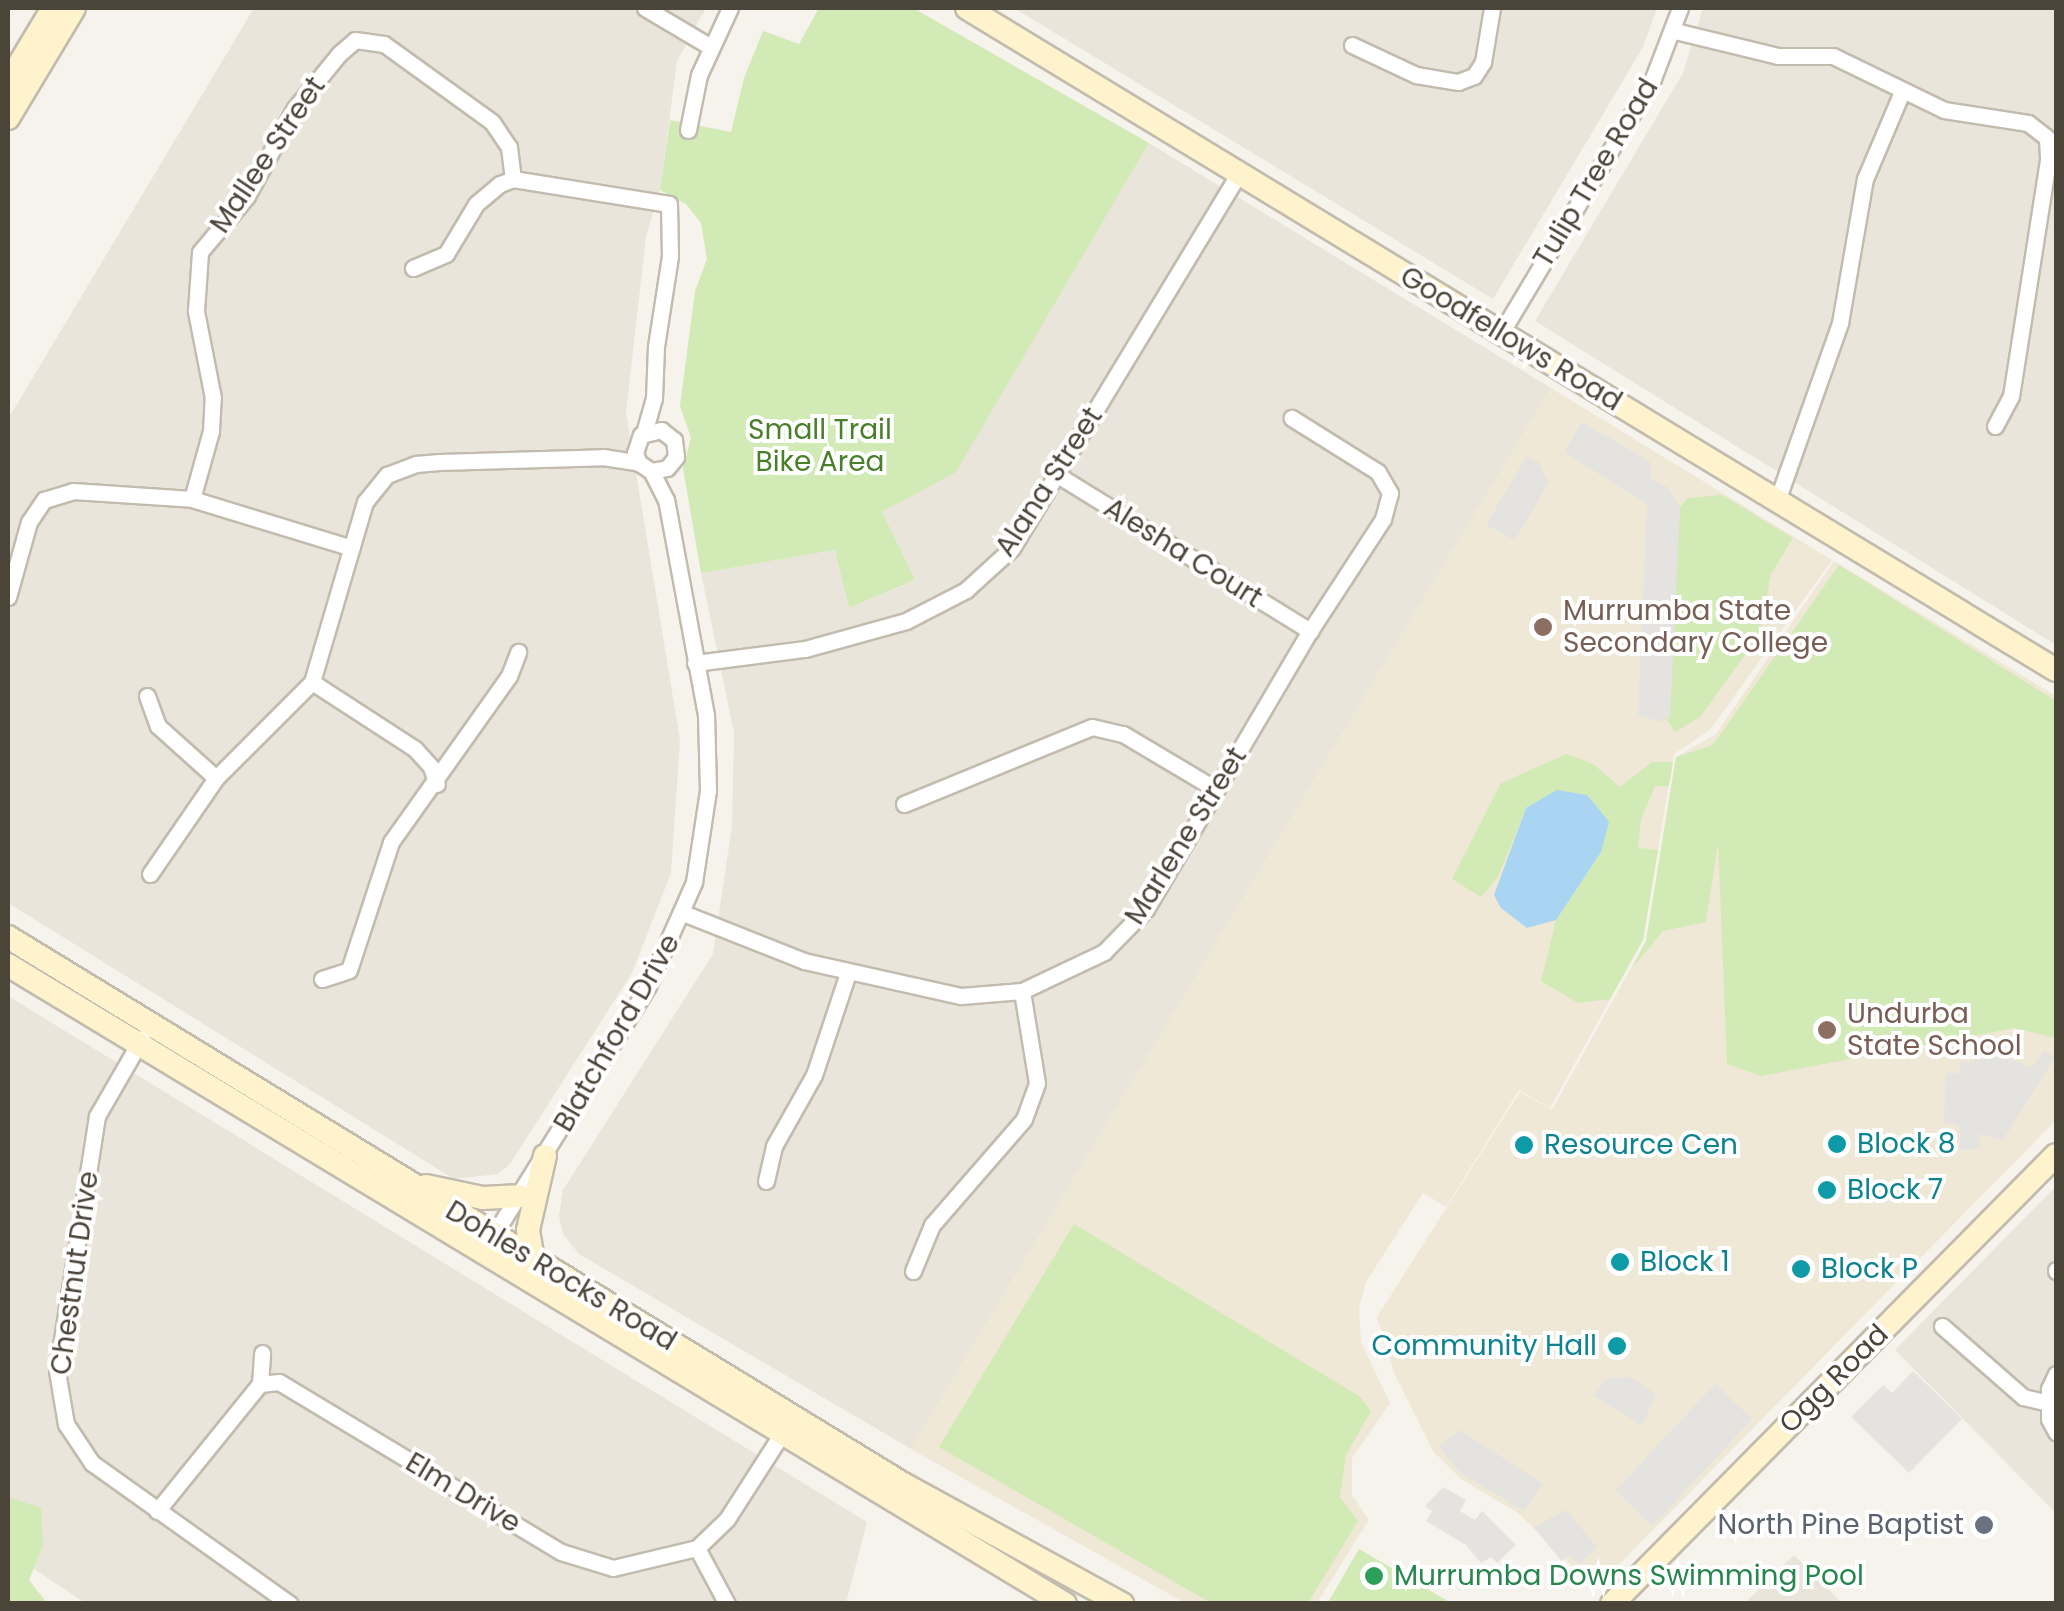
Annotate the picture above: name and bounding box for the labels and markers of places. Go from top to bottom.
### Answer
place label: Murrumba State Secondary College [1563,594,1828,660]
marker: Murrumba State Secondary College [1532,616,1554,638]
place label: Undurba State School [1847,997,2022,1063]
marker: Undurba State School [1816,1019,1838,1041]
place label: Block 8 [1857,1127,1956,1161]
place label: Resource Cen [1544,1128,1738,1162]
marker: Block 8 [1826,1133,1848,1155]
marker: Resource Cen [1513,1134,1535,1156]
place label: Block 7 [1847,1173,1943,1207]
marker: Block 7 [1816,1179,1838,1201]
place label: Block 1 [1640,1245,1730,1279]
marker: Block 1 [1609,1251,1631,1273]
place label: Block P [1821,1252,1918,1286]
marker: Block P [1790,1258,1812,1280]
place label: Community Hall [1372,1329,1597,1363]
marker: Community Hall [1606,1335,1628,1357]
place label: North Pine Baptist [1718,1508,1964,1542]
marker: North Pine Baptist [1973,1514,1995,1536]
place label: Murrumba Downs Swimming Pool [1394,1559,1864,1593]
marker: Murrumba Downs Swimming Pool [1363,1565,1385,1587]

